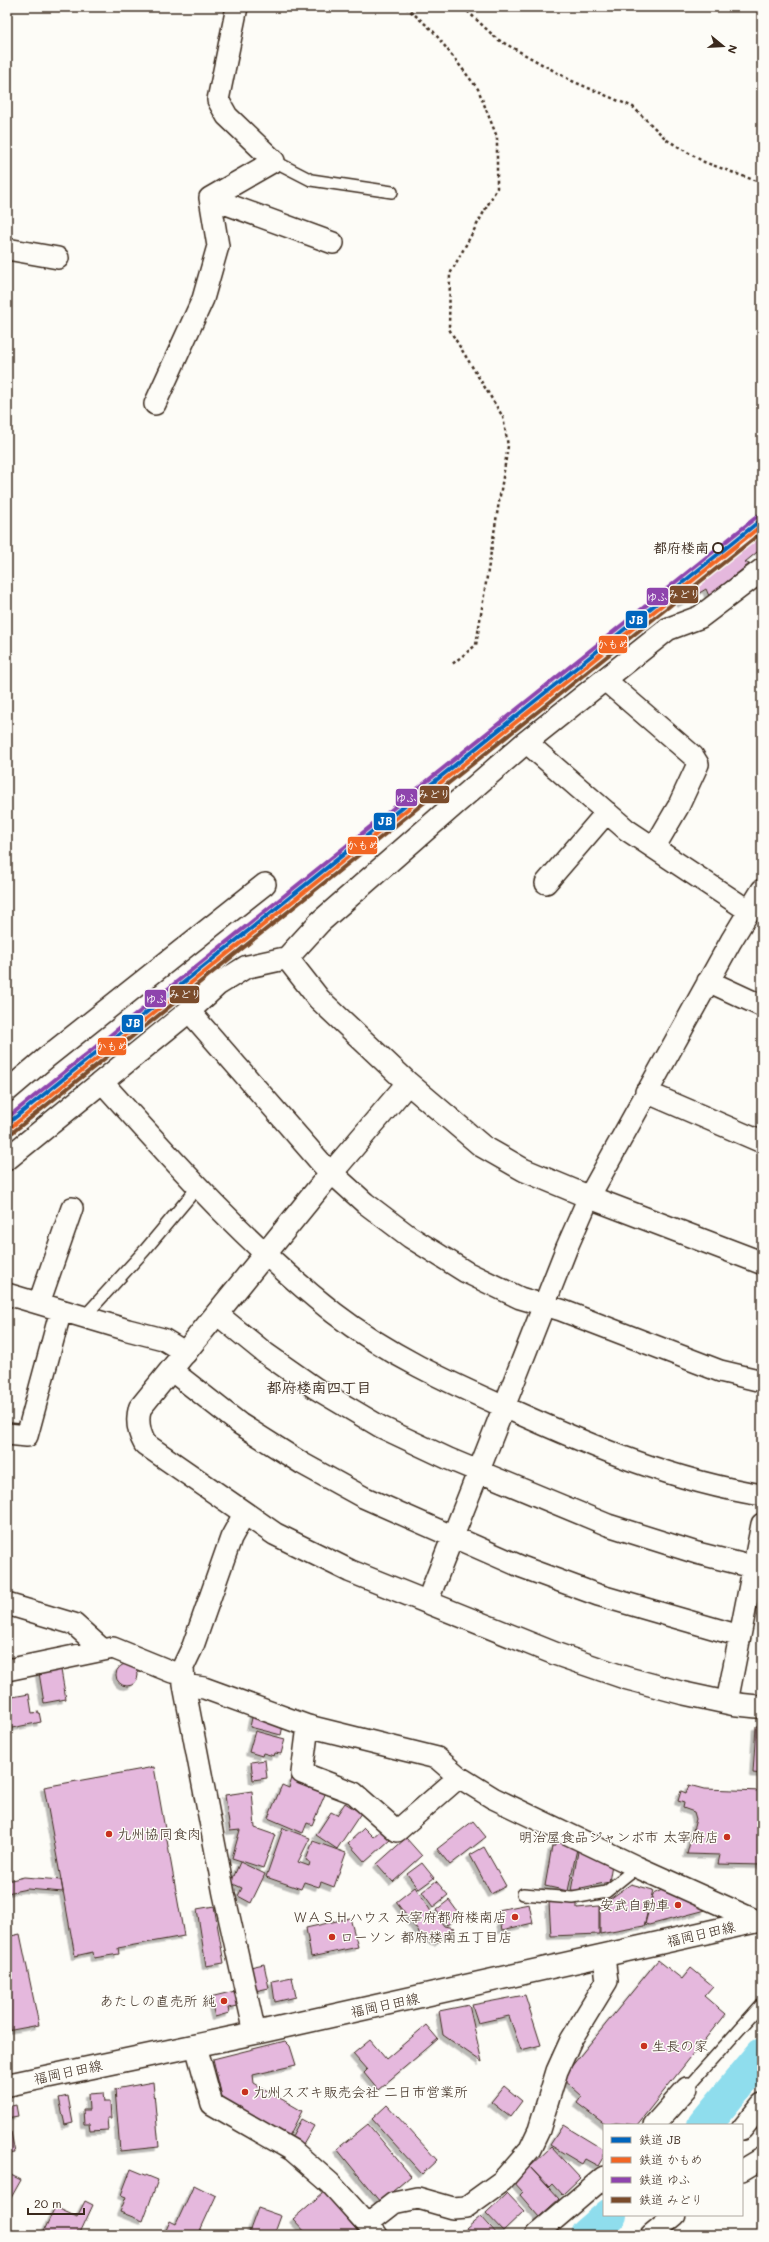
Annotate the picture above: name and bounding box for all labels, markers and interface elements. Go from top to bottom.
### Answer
north arrow [703,26,743,66]
text: N [725,43,741,56]
place label: 都府楼南 [653,538,709,557]
marker: 都府楼南 [712,542,724,554]
line badge: みどり [669,585,699,604]
text: みどり [668,586,701,601]
line badge: ゆふ [646,587,669,606]
text: ゆふ [646,589,668,604]
line badge: JB [625,610,648,629]
text: JB [629,612,643,627]
line badge: かもめ [598,635,628,654]
text: かもめ [597,636,630,651]
line badge: みどり [419,785,450,804]
text: みどり [418,786,451,801]
line badge: ゆふ [395,788,418,807]
text: ゆふ [395,790,417,805]
line badge: JB [373,812,396,831]
text: JB [378,813,392,828]
line badge: かもめ [347,836,378,855]
text: かもめ [347,837,380,852]
line badge: みどり [169,985,200,1004]
text: みどり [169,986,202,1001]
line badge: ゆふ [144,989,167,1008]
text: ゆふ [145,991,167,1006]
line badge: JB [121,1014,144,1033]
text: JB [126,1015,140,1030]
line badge: かもめ [97,1037,127,1056]
text: かもめ [96,1038,129,1053]
district label: 都府楼南四丁目 [266,1377,372,1397]
place label: 九州協同食肉 [117,1824,201,1843]
place label: 明治屋食品ジャンボ市 太宰府店 [519,1827,719,1846]
marker: 九州協同食肉 [104,1829,114,1839]
marker: 明治屋食品ジャンボ市 太宰府店 [722,1832,732,1842]
place label: 安武自動車 [600,1895,670,1914]
marker: 安武自動車 [673,1900,683,1910]
place label: ＷＡＳＨハウス 太宰府都府楼南店 [293,1907,507,1926]
marker: ＷＡＳＨハウス 太宰府都府楼南店 [510,1912,520,1922]
street label: 福岡日田線 [665,1916,737,1951]
place label: ローソン 都府楼南五丁目店 [340,1927,512,1946]
marker: ローソン 都府楼南五丁目店 [327,1932,337,1942]
street label: 福岡日田線 [349,1988,421,2021]
place label: あたしの直売所 純 [100,1991,216,2010]
marker: あたしの直売所 純 [219,1996,229,2006]
place label: 生長の家 [652,2036,708,2055]
marker: 生長の家 [639,2041,649,2051]
street label: 福岡日田線 [32,2055,104,2088]
place label: 九州スズキ販売会社 二日市営業所 [253,2082,468,2101]
marker: 九州スズキ販売会社 二日市営業所 [240,2087,250,2097]
legend [603,2124,743,2216]
text: 鉄道 JB [639,2131,681,2147]
text: 鉄道 かもめ [639,2151,703,2167]
text: 鉄道 ゆふ [639,2171,690,2187]
scale bar [28,2190,84,2216]
text: 鉄道 みどり [639,2191,703,2207]
text: 20 m [34,2195,62,2211]

